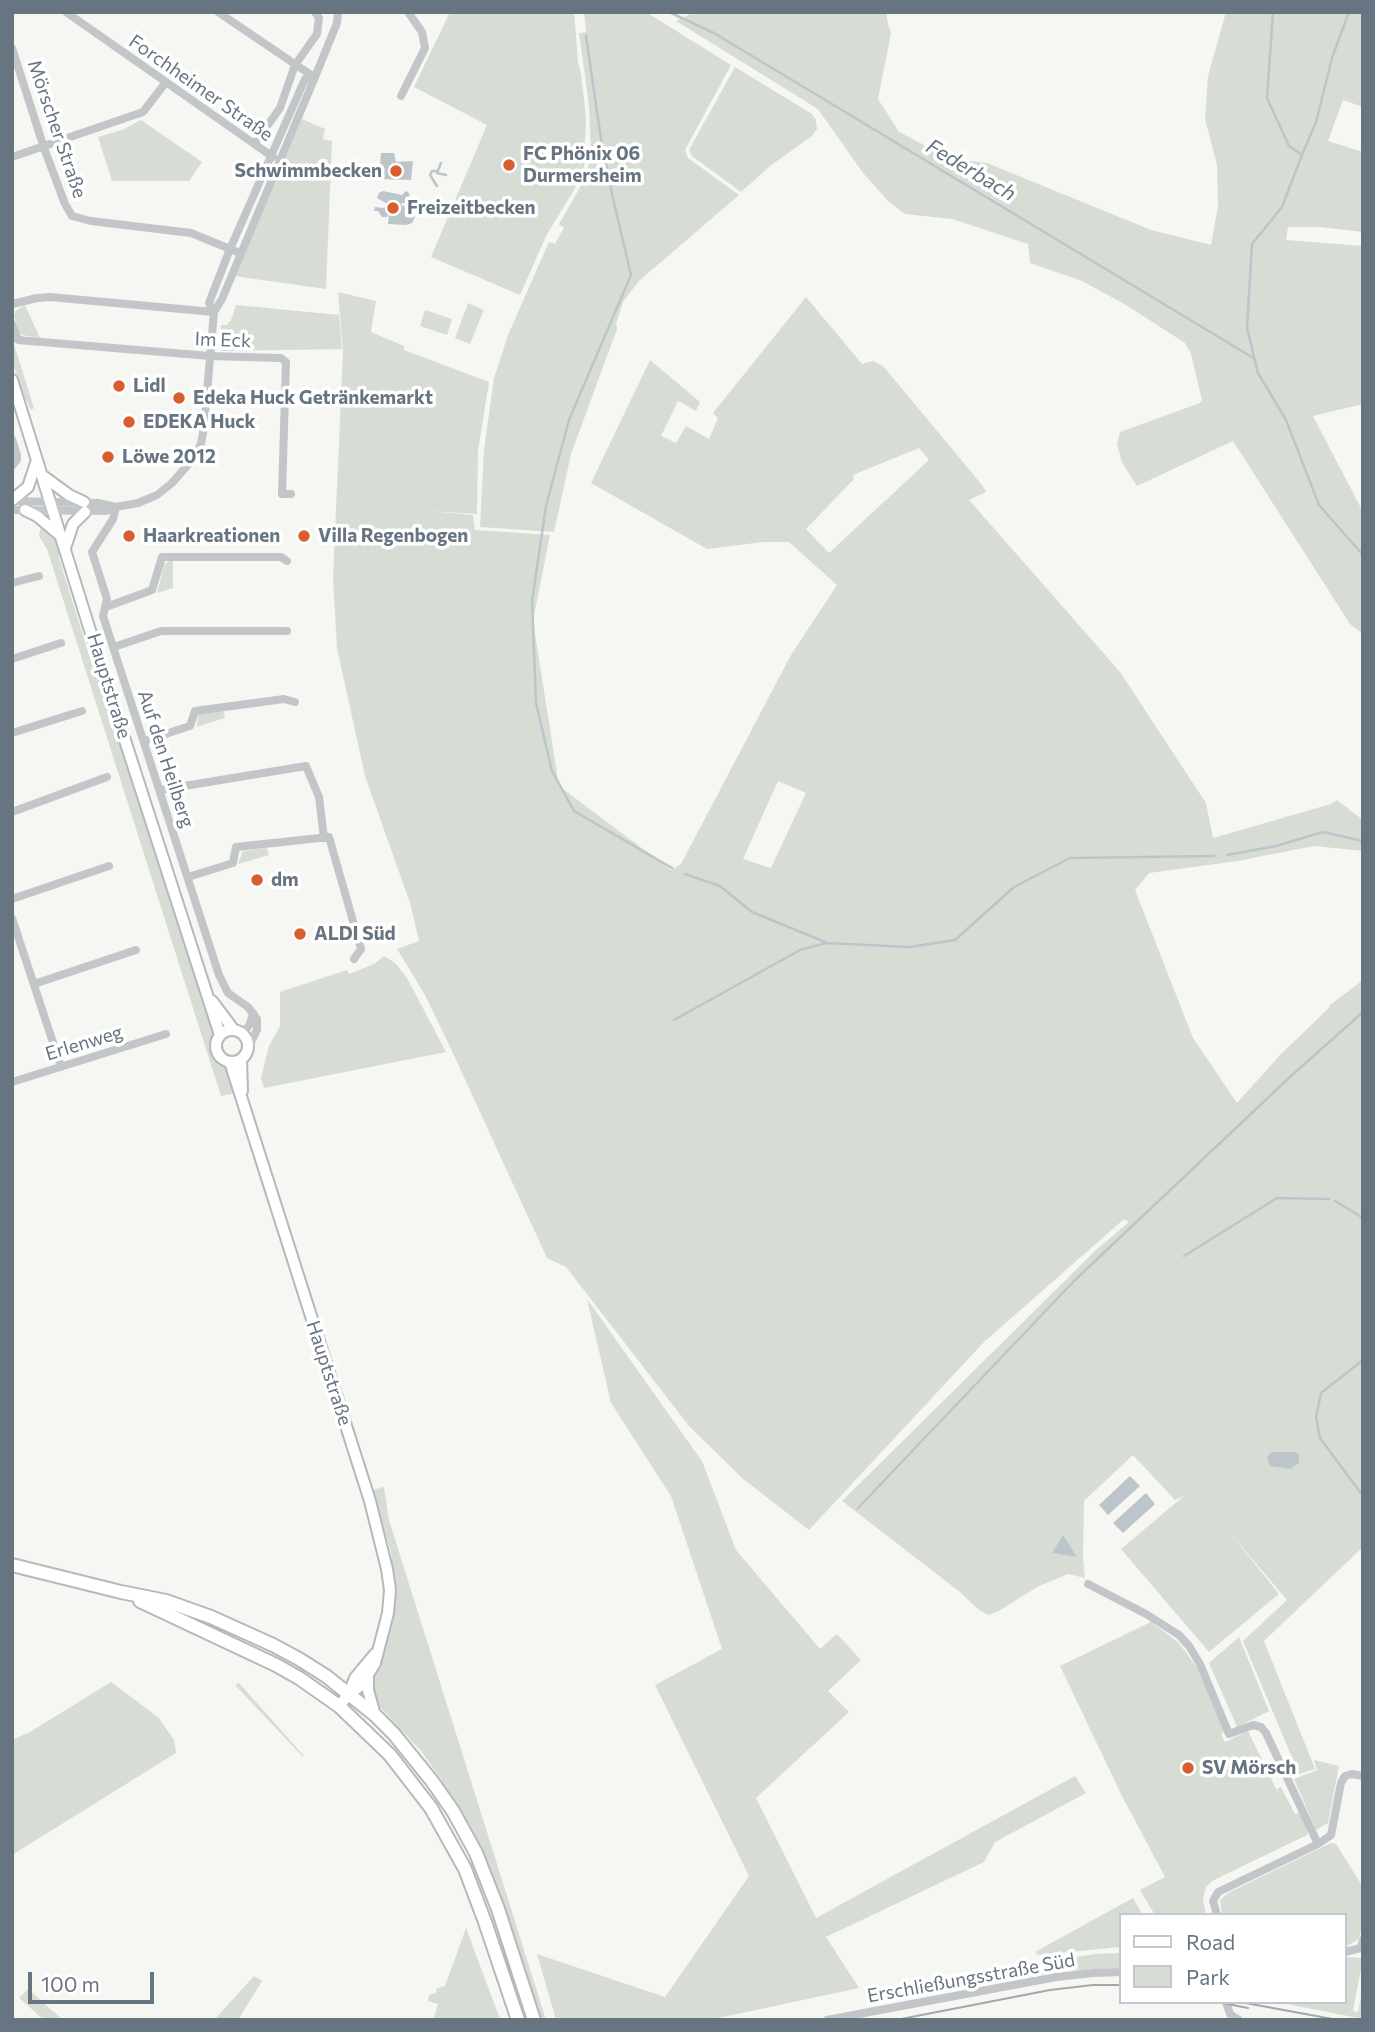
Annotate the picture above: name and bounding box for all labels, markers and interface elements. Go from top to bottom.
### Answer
street label: Forchheimer Straße [125,30,277,146]
street label: Mörscher Straße [23,57,91,201]
water label: Federbach [922,133,1020,207]
place label: FC Phönix 06 Durmersheim [523,143,641,187]
marker: FC Phönix 06 Durmersheim [501,157,517,173]
place label: Schwimmbecken [235,160,382,182]
marker: Schwimmbecken [388,163,404,179]
place label: Freizeitbecken [407,197,536,219]
marker: Freizeitbecken [385,200,401,216]
street label: Im Eck [194,328,252,352]
place label: Lidl [133,375,166,397]
marker: Lidl [111,378,127,394]
place label: Edeka Huck Getränkemarkt [193,387,433,409]
marker: Edeka Huck Getränkemarkt [171,390,187,406]
place label: EDEKA Huck [143,411,255,433]
marker: EDEKA Huck [121,414,137,430]
place label: Löwe 2012 [122,446,216,468]
marker: Löwe 2012 [100,449,116,465]
place label: Haarkreationen [143,525,280,547]
place label: Villa Regenbogen [318,525,468,547]
marker: Haarkreationen [121,528,137,544]
marker: Villa Regenbogen [296,528,312,544]
street label: Hauptstraße [82,631,136,741]
street label: Auf den Heilberg [133,687,199,831]
place label: dm [271,869,299,891]
marker: dm [249,872,265,888]
place label: ALDI Süd [314,923,396,945]
marker: ALDI Süd [292,926,308,942]
street label: Erlenweg [43,1020,125,1066]
street label: Hauptstraße [301,1318,357,1428]
place label: SV Mörsch [1202,1757,1296,1779]
marker: SV Mörsch [1180,1760,1196,1776]
legend [1120,1913,1347,2004]
text: Road [1186,1929,1235,1954]
street label: Erschließungsstraße Süd [865,1948,1077,2008]
scale bar [32,1958,158,2002]
text: Park [1186,1964,1230,1989]
text: 100 m [41,1971,100,1996]

